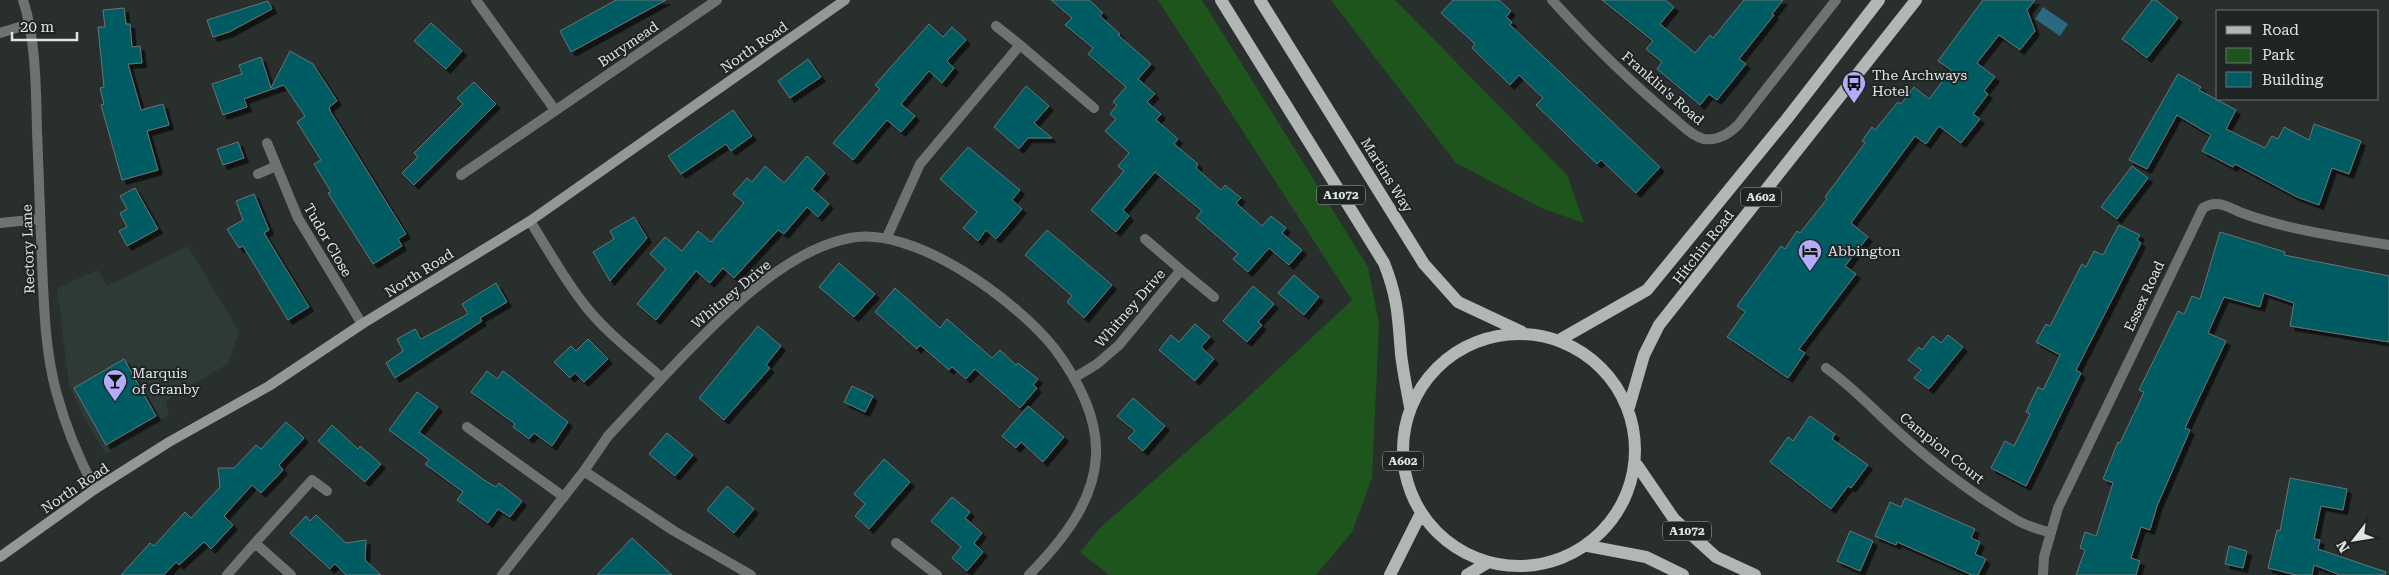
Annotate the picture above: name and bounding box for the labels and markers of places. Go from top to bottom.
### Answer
place label: The Archways Hotel [1872,67,1968,99]
bus stop icon: The Archways Hotel [1841,70,1867,104]
hotel icon: Abbington [1797,238,1823,272]
place label: Abbington [1828,243,1900,259]
place label: Marquis of Granby [132,365,200,397]
bar icon: Marquis of Granby [102,368,128,402]

